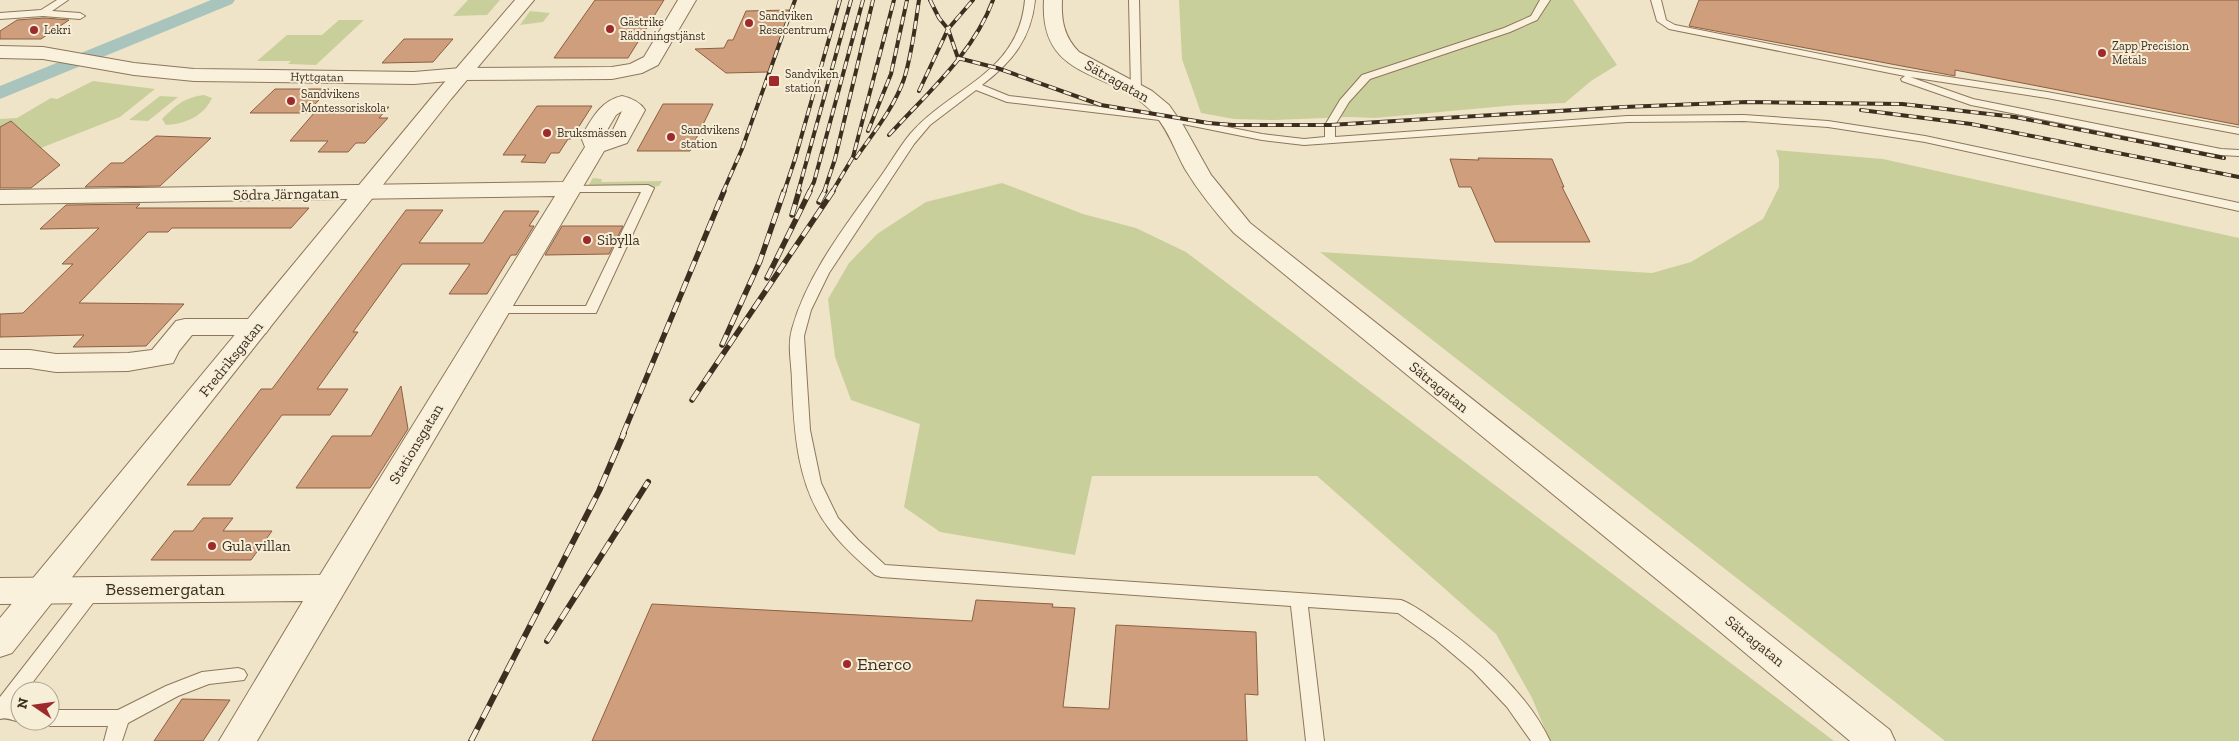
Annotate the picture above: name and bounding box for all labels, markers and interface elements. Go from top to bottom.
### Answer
place label: Sandviken Resecentrum [759,9,828,37]
place label: Gästrike Räddningstjänst [620,15,706,44]
marker: Sandviken Resecentrum [743,17,755,29]
place label: Lekri [44,23,71,37]
marker: Gästrike Räddningstjänst [604,23,616,35]
marker: Lekri [28,24,40,36]
place label: Zapp Precision Metals [2112,39,2189,67]
marker: Zapp Precision Metals [2096,47,2108,59]
street label: Sätragatan [1081,56,1153,106]
place label: Sandviken station [785,67,839,95]
street label: Hyttgatan [290,70,344,84]
marker: Sandviken station [767,74,781,88]
place label: Sandvikens Montessoriskola [301,87,386,115]
marker: Sandvikens Montessoriskola [285,95,297,107]
place label: Sandvikens station [681,123,740,151]
place label: Bruksmässen [557,126,627,140]
marker: Bruksmässen [541,127,553,139]
marker: Sandvikens station [665,131,677,143]
street label: Södra Järngatan [233,184,340,204]
place label: Sibylla [597,231,640,249]
marker: Sibylla [581,234,593,246]
street label: Fredriksgatan [195,317,267,400]
street label: Sätragatan [1406,358,1473,417]
street label: Stationsgatan [385,400,447,487]
place label: Gula villan [222,537,291,555]
marker: Gula villan [206,540,218,552]
street label: Bessemergatan [105,578,225,600]
street label: Sätragatan [1722,612,1789,671]
place label: Enerco [857,653,911,675]
marker: Enerco [841,658,853,670]
north arrow [10,681,60,731]
text: N [13,696,32,710]

